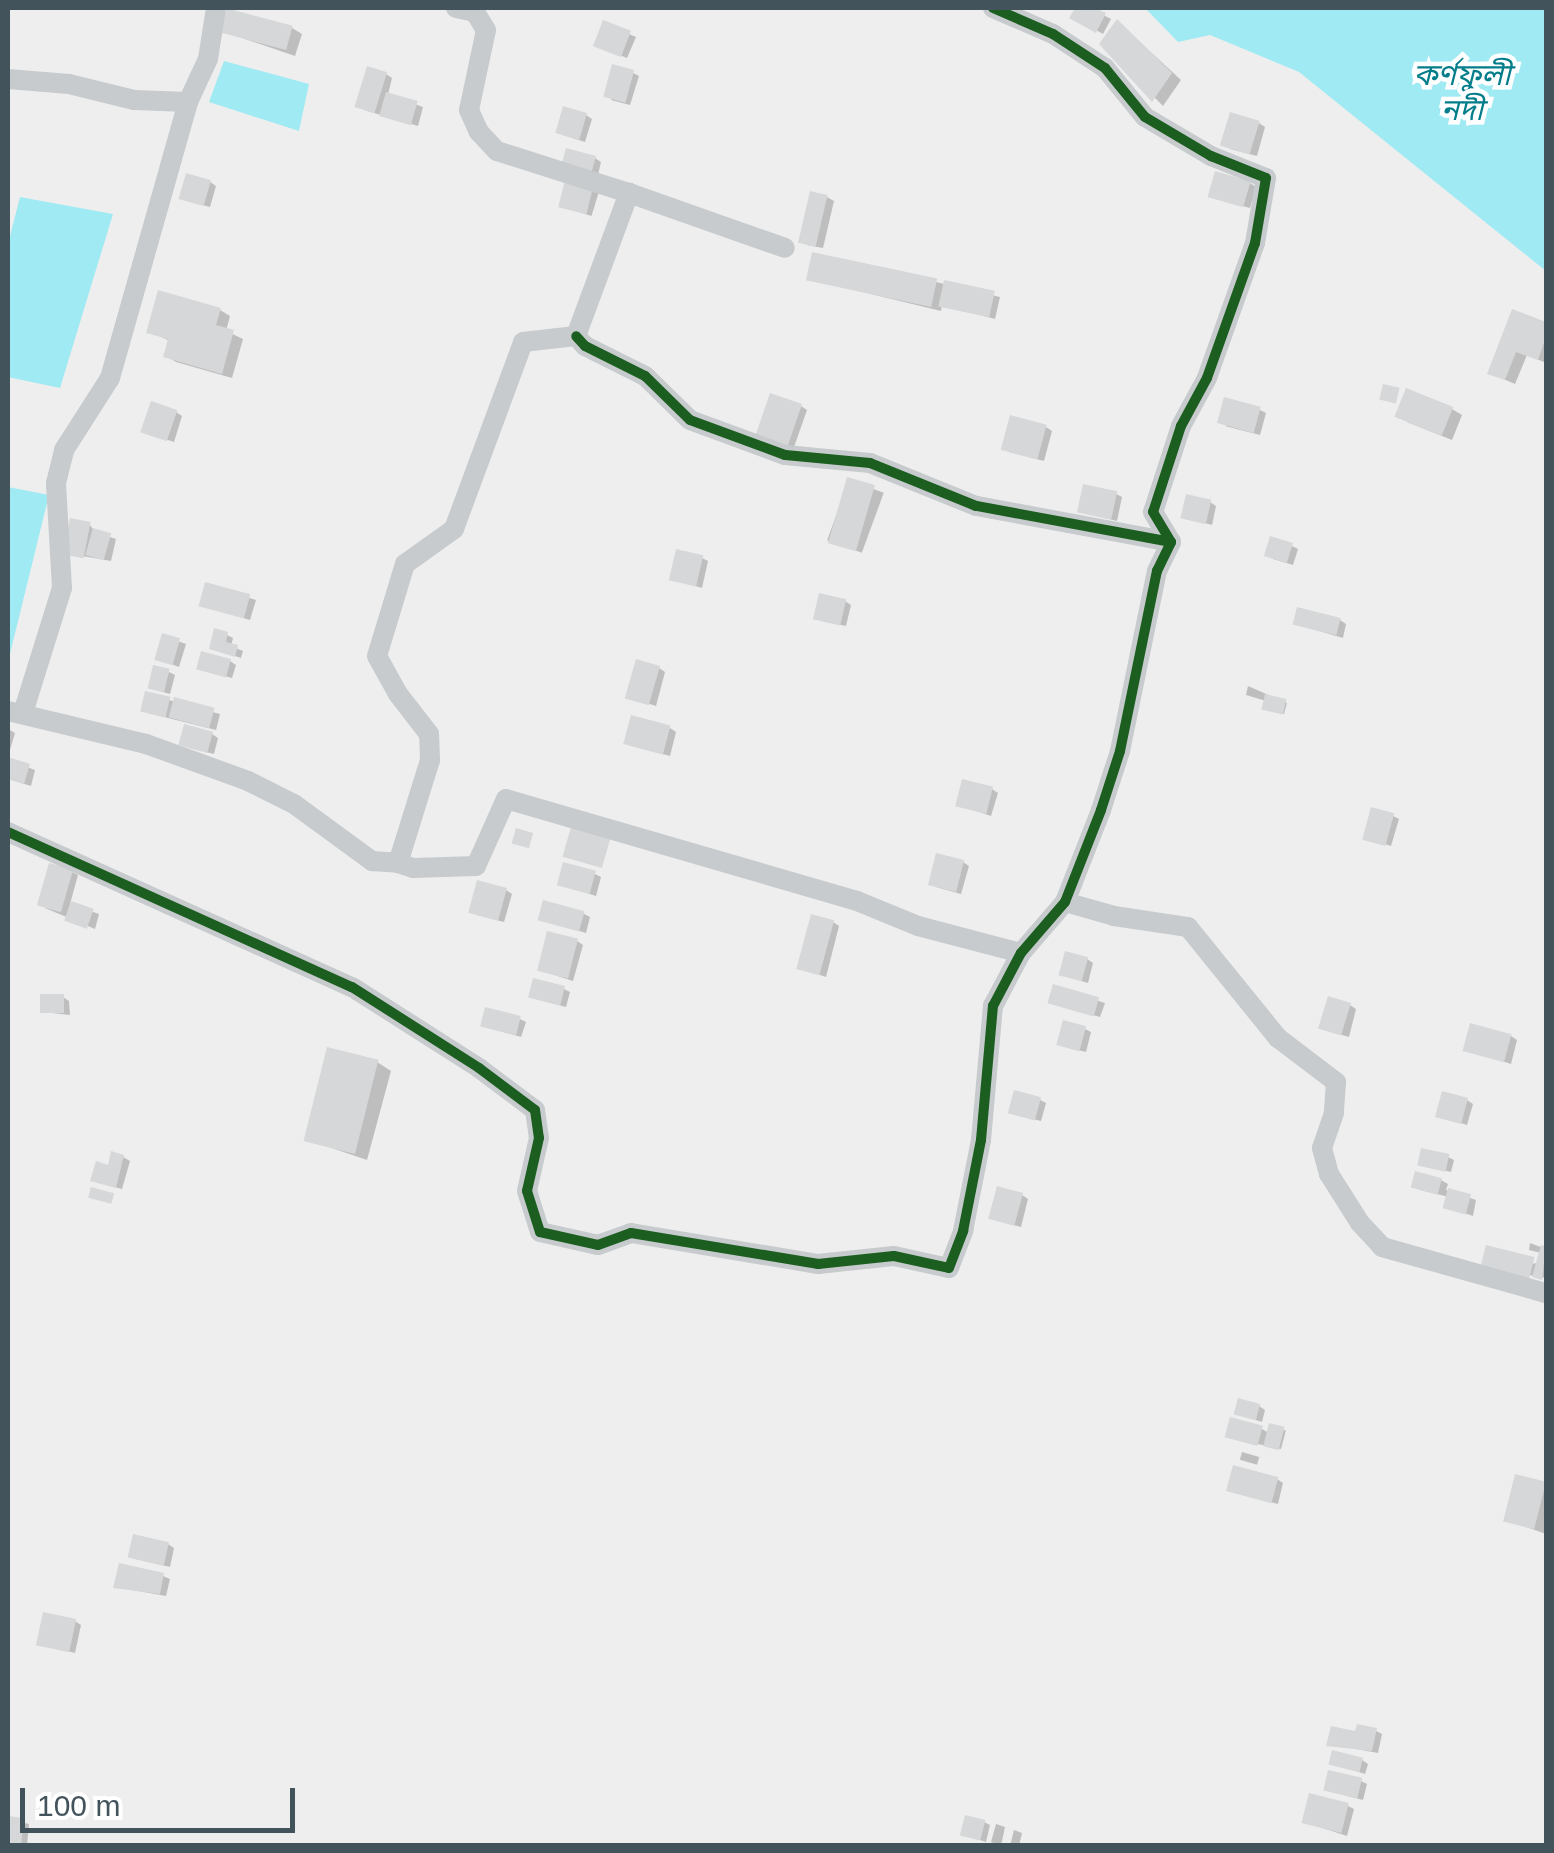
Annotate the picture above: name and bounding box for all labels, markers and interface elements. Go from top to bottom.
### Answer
water label: কর্ণফুলী নদী [1413,57,1511,128]
scale bar [25,1768,300,1830]
text: 100 m [37,1789,120,1822]

